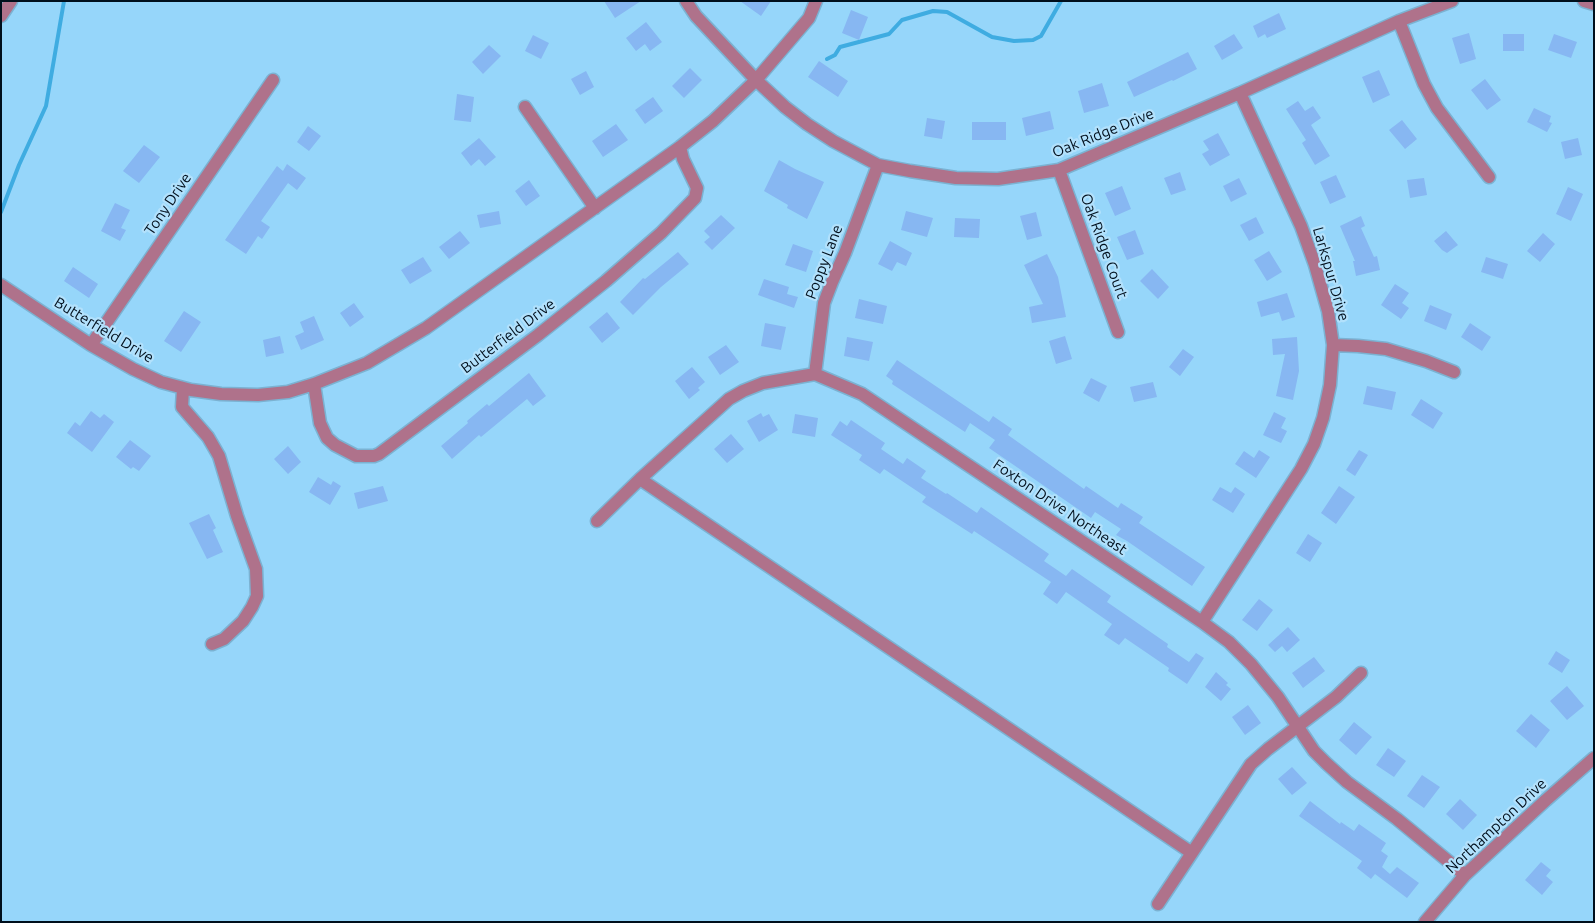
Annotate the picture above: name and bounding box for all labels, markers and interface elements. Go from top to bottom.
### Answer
street label: Oak Ridge Drive [1050,104,1156,162]
street label: Tony Drive [141,170,195,238]
street label: Oak Ridge Court [1077,191,1131,301]
street label: Poppy Lane [802,222,846,302]
street label: Larkspur Drive [1309,225,1353,323]
street label: Butterfield Drive [51,293,157,367]
street label: Butterfield Drive [457,295,559,377]
street label: Foxton Drive Northeast [990,455,1130,559]
street label: Northampton Drive [1442,775,1550,877]

